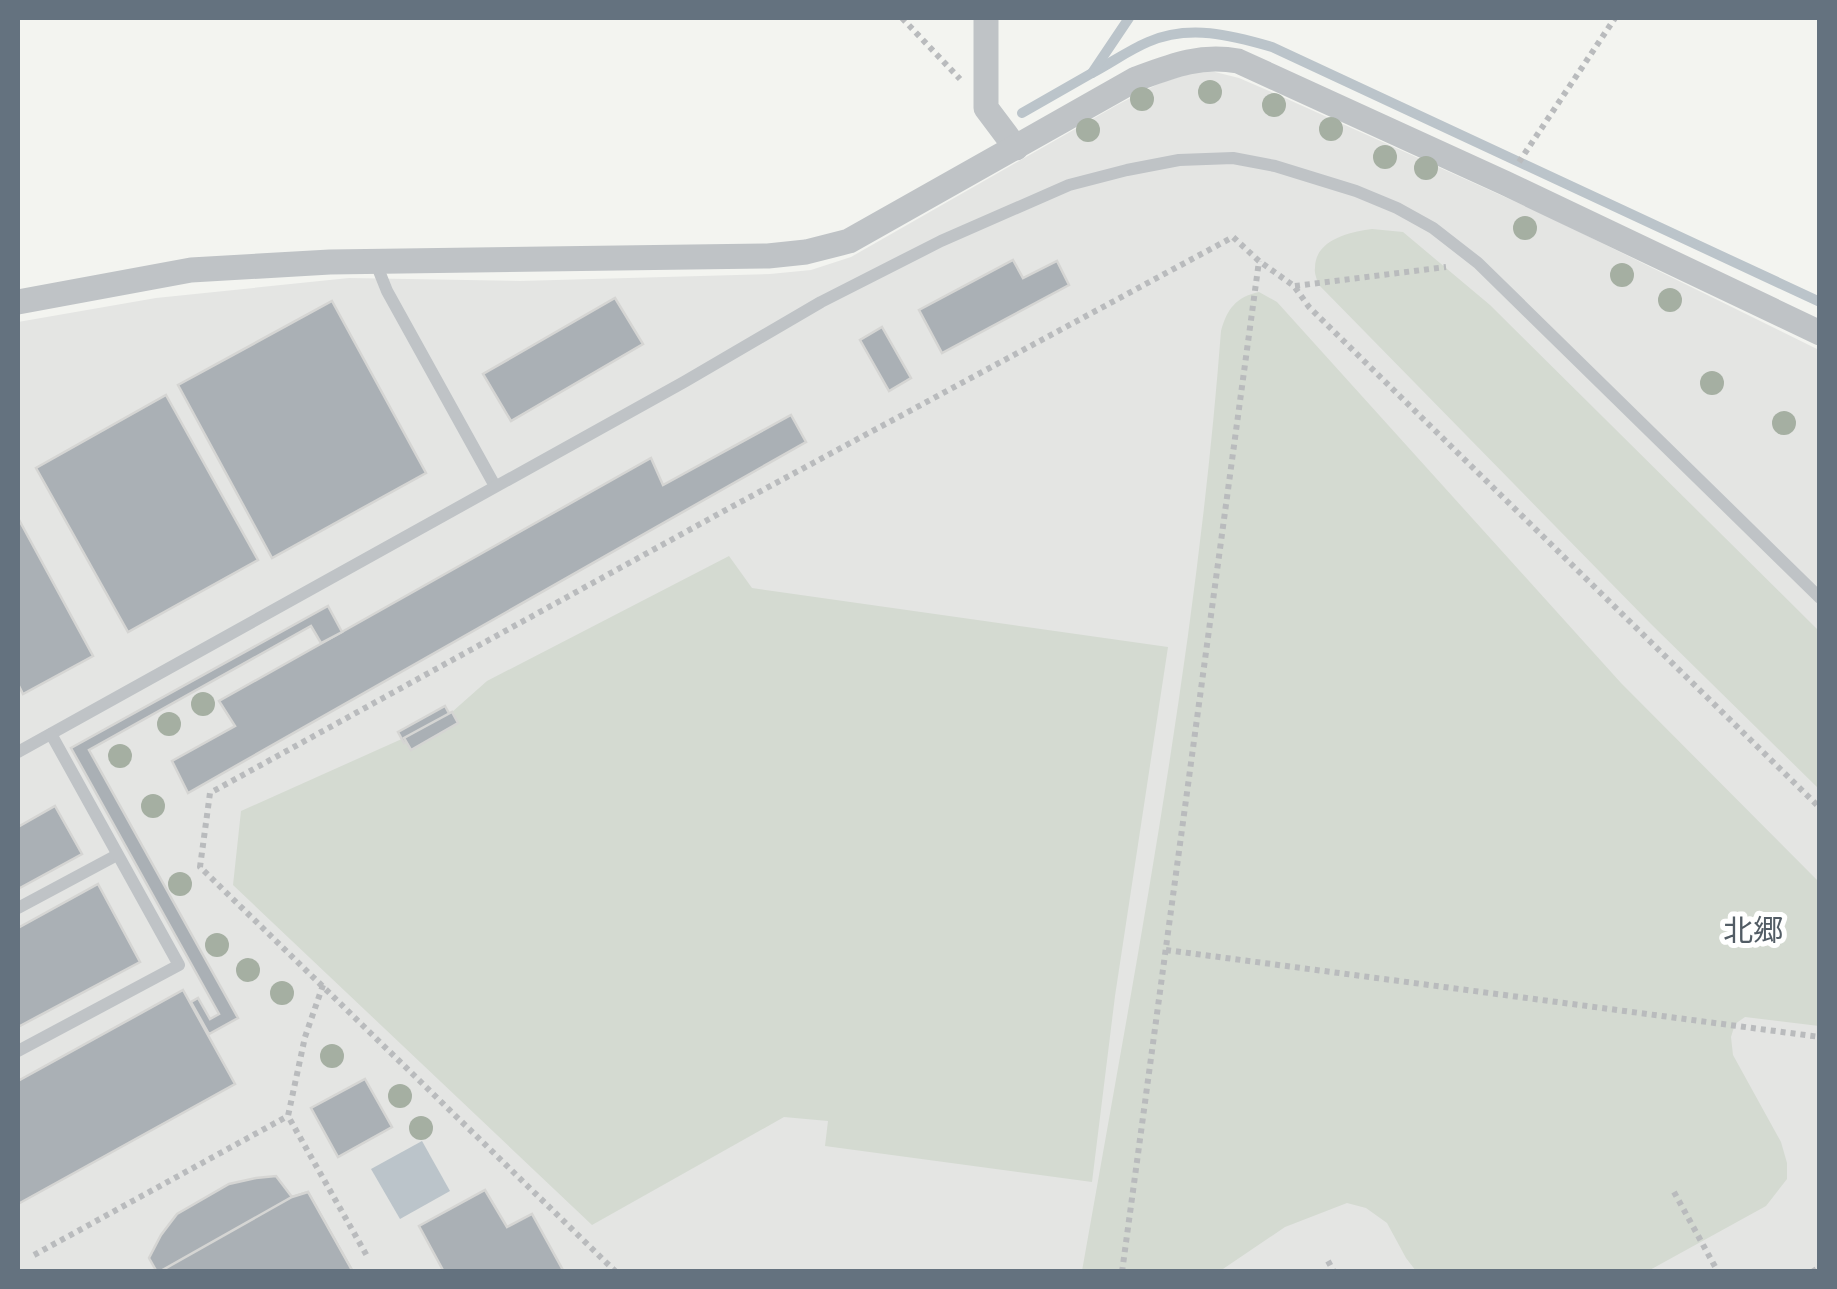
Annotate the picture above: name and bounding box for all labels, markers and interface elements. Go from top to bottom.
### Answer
district label: 北郷 [1723,911,1783,947]

